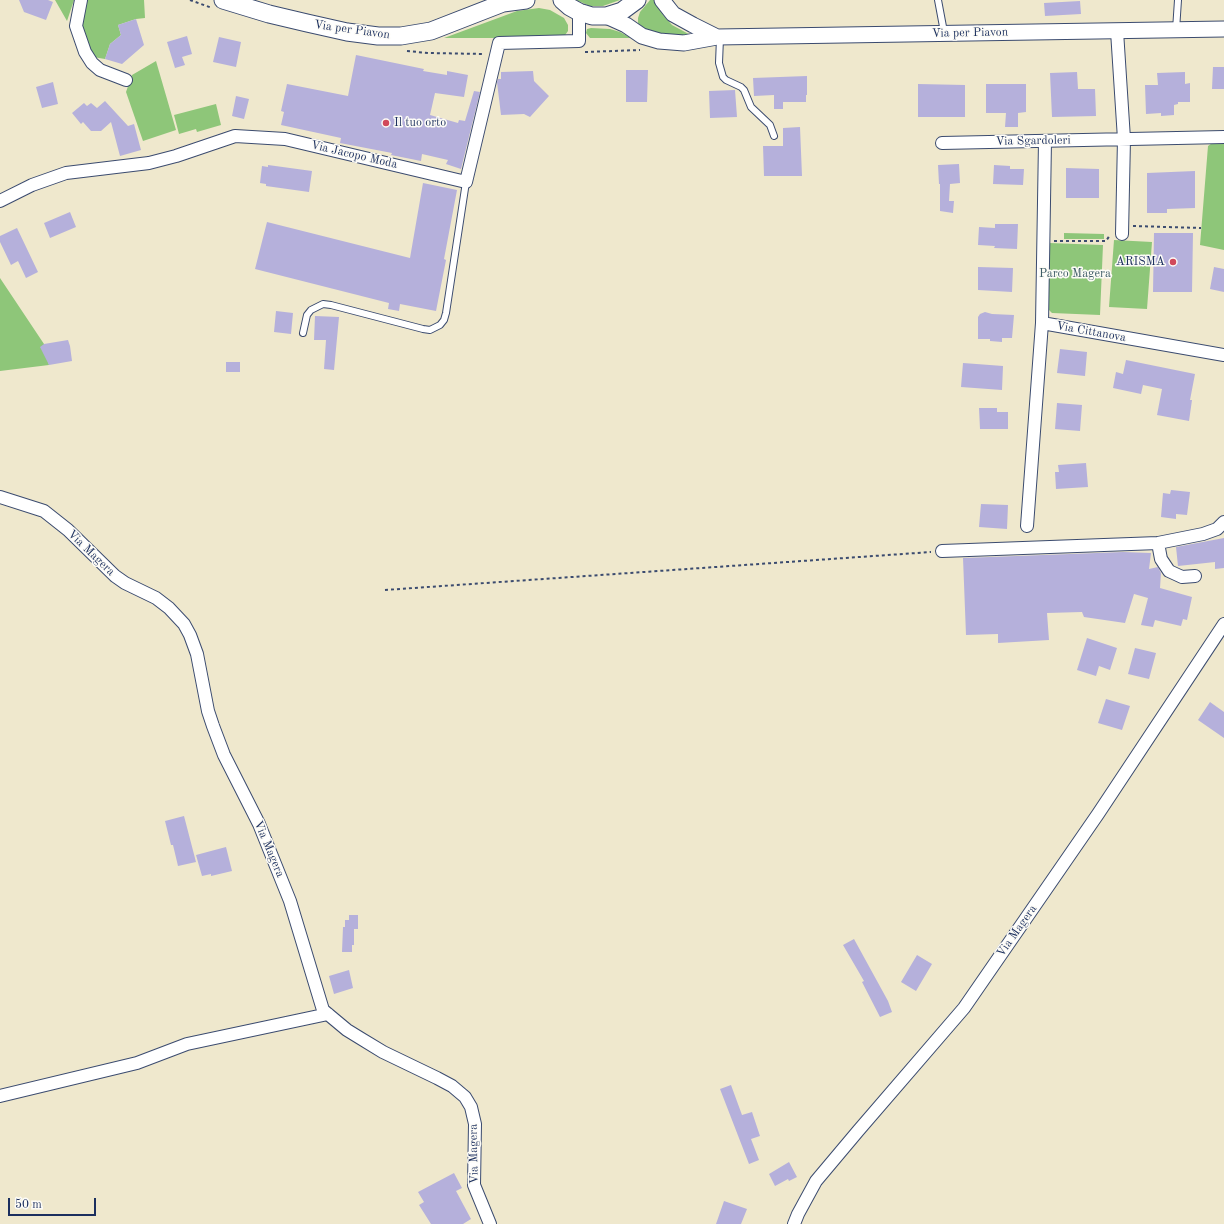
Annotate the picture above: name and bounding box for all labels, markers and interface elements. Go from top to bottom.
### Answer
street label: Via per Piavon [313,18,391,42]
street label: Via per Piavon [932,25,1008,41]
place label: Il tuo orto [394,116,446,130]
marker: Il tuo orto [381,118,391,128]
street label: Via Sgardoleri [995,133,1071,149]
street label: Via Jacopo Moda [309,138,399,172]
place label: ARISMA [1116,255,1165,269]
marker: ARISMA [1168,257,1178,267]
park label: Parco Magera [1039,267,1111,281]
street label: Via Cittanova [1055,319,1127,345]
street label: Via Magera [64,527,118,579]
street label: Via Magera [251,819,287,879]
street label: Via Magera [994,902,1040,960]
street label: Via Magera [466,1124,482,1184]
scale bar [10,1190,98,1216]
text: 50 m [15,1199,42,1211]

